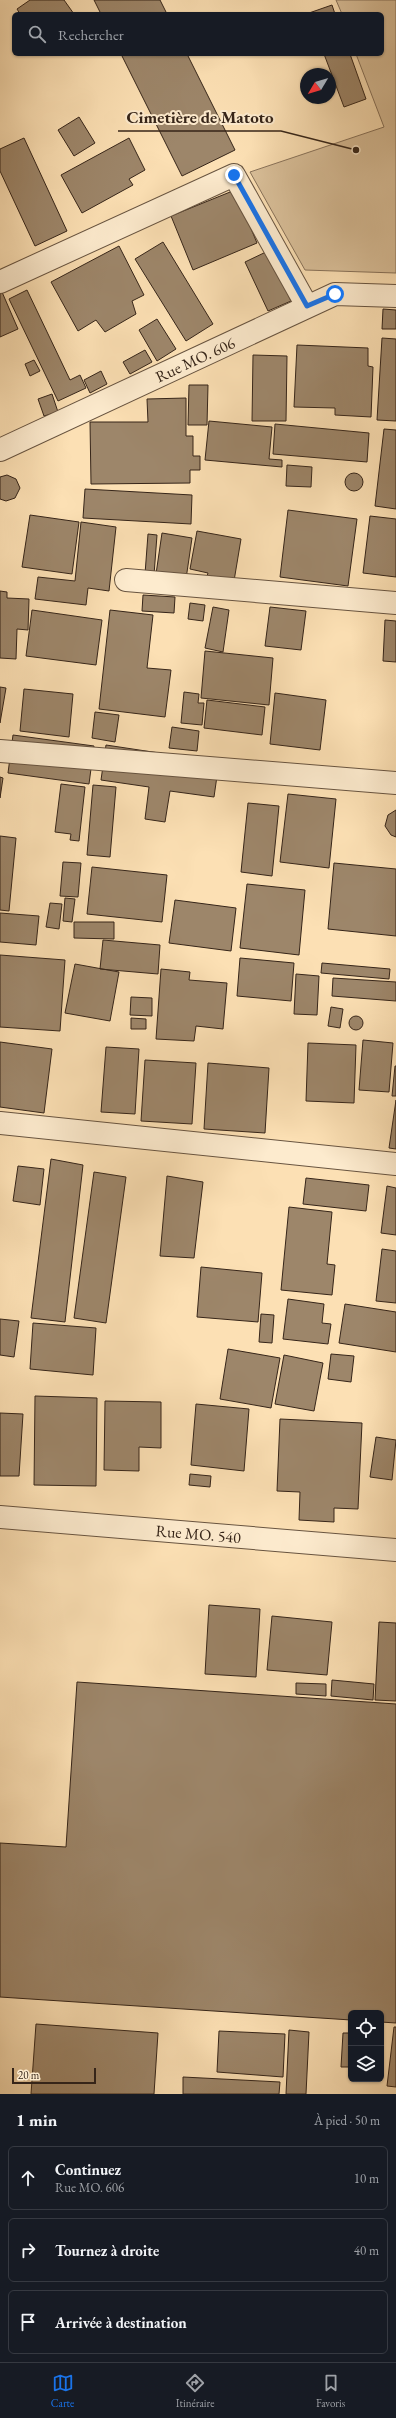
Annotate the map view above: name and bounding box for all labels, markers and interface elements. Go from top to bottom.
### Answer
search box [12,12,384,56]
icon: search [26,23,48,45]
text: Rechercher [58,25,124,44]
north arrow [300,68,336,104]
callout: Cimetière de Matoto [118,102,281,131]
text: Cimetière de Matoto [127,106,274,128]
route end [225,166,243,184]
route start [326,285,344,303]
street label: Rue MO. 606 [152,332,238,387]
street label: Rue MO. 540 [155,1520,242,1548]
map controls [348,2010,384,2082]
button: locate [348,2010,384,2046]
button: layers [348,2046,384,2082]
scale bar [12,2066,96,2085]
text: 20 m [18,2068,39,2082]
text: 1 min [16,2109,57,2131]
text: À pied · 50 m [314,2112,380,2129]
text: Continuez [55,2160,121,2179]
icon: ahead [17,2167,39,2189]
text: 10 m [354,2170,379,2187]
text: Rue MO. 606 [55,2179,124,2196]
icon: right [17,2239,39,2261]
text: Tournez à droite [55,2241,159,2260]
text: 40 m [354,2242,379,2259]
icon: arrive [17,2311,39,2333]
text: Arrivée à destination [55,2313,187,2332]
tab: Carte [51,2372,74,2410]
tab: Itinéraire [176,2372,214,2410]
tab: Favoris [316,2372,345,2410]

